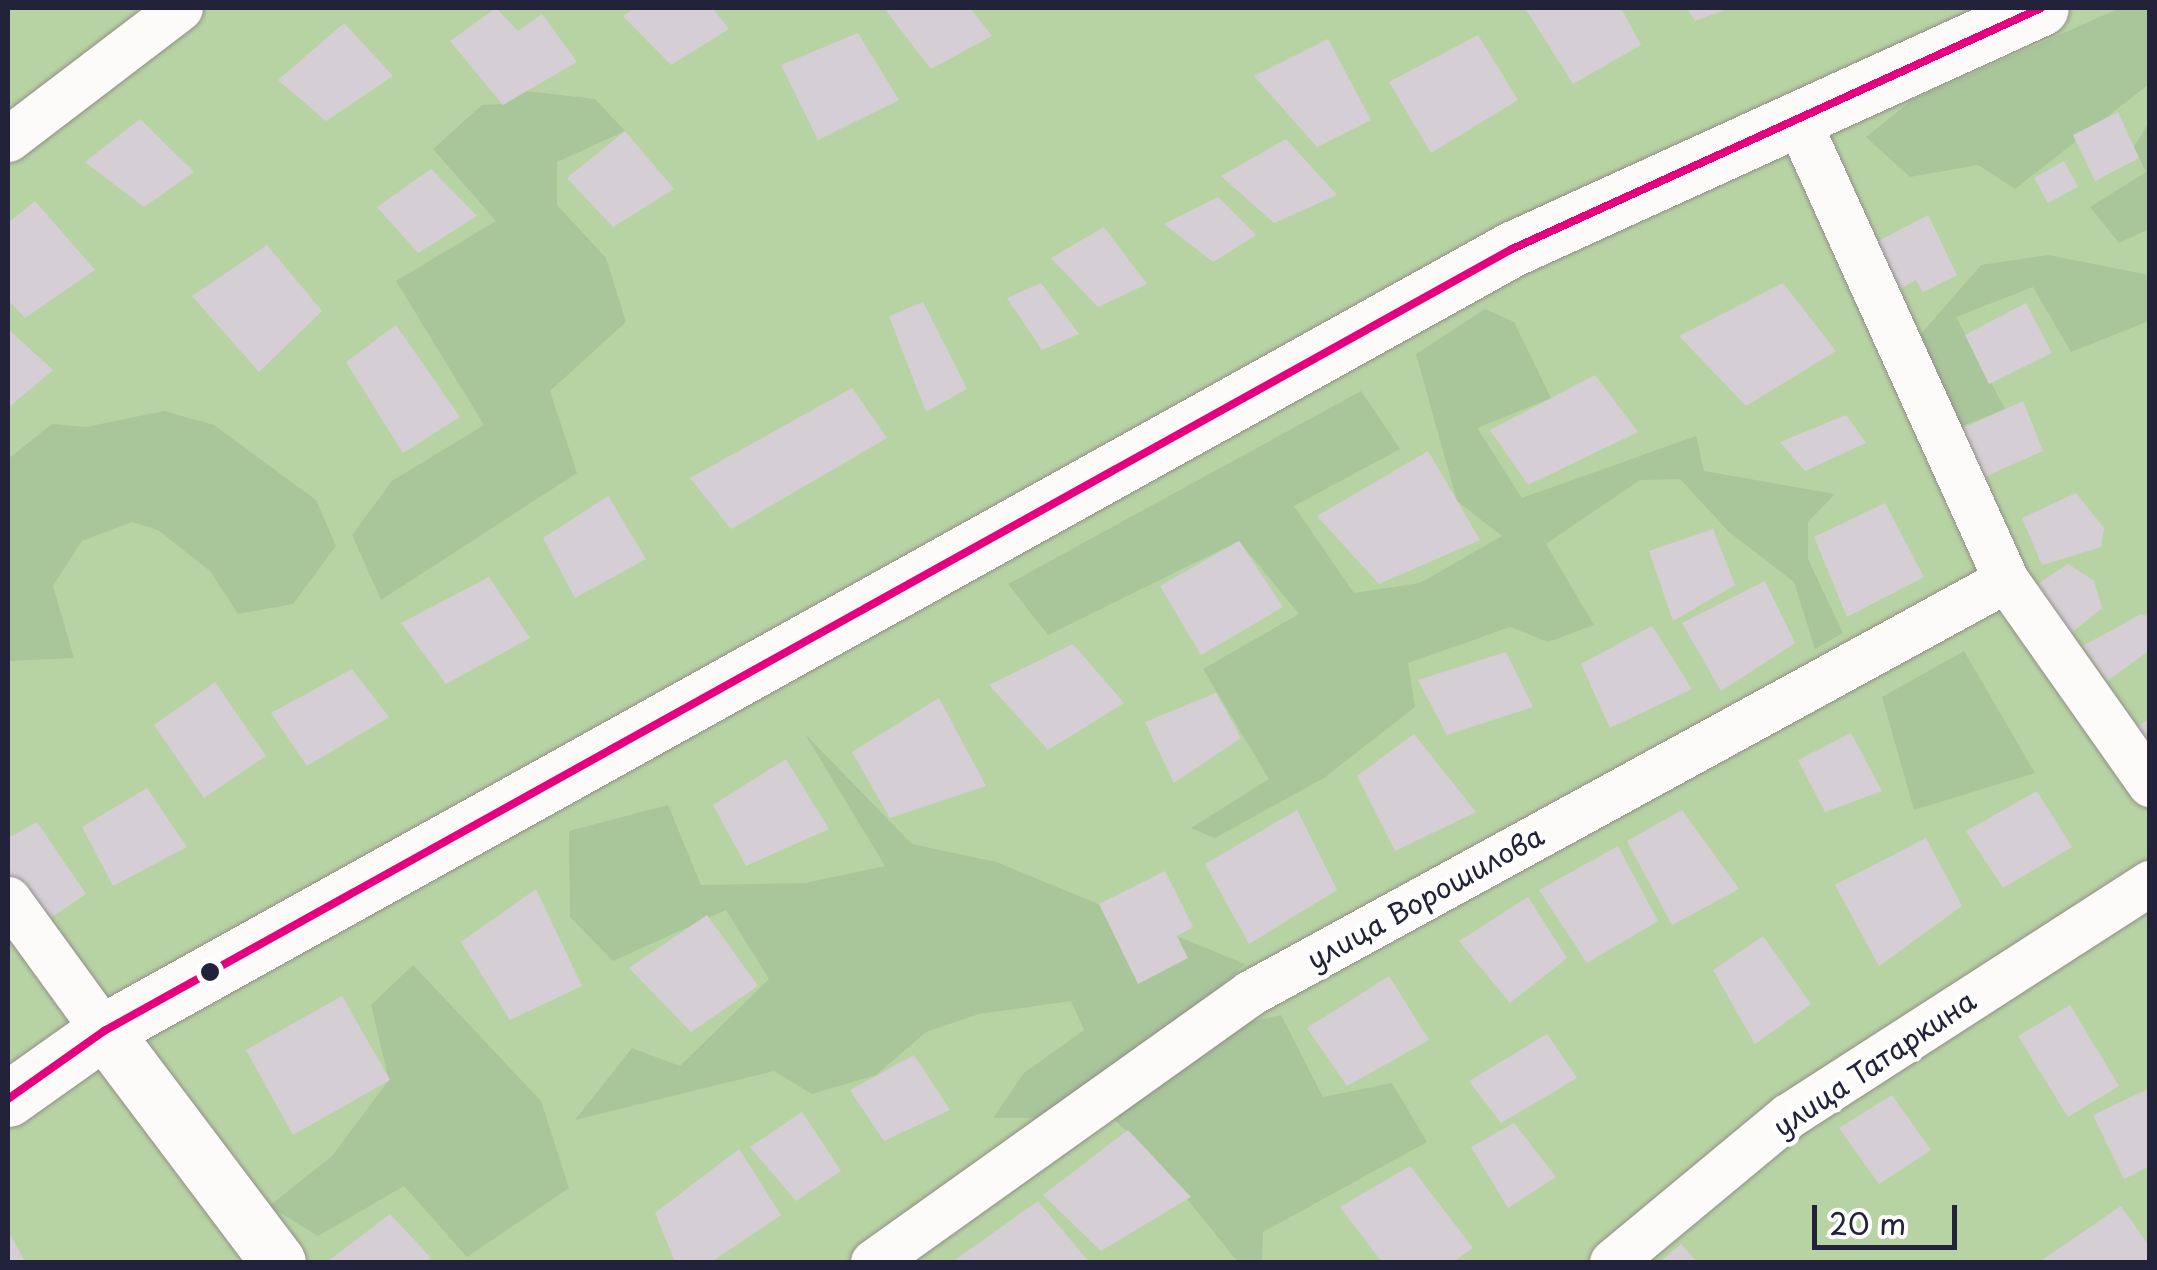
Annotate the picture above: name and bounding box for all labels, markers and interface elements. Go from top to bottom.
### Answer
street label: улица Ворошилова [1300,818,1550,976]
unlabelled marker [200,962,220,982]
street label: улица Татаркина [1766,983,1982,1143]
scale bar [1817,1185,1962,1247]
text: 20 m [1829,1200,1906,1245]

